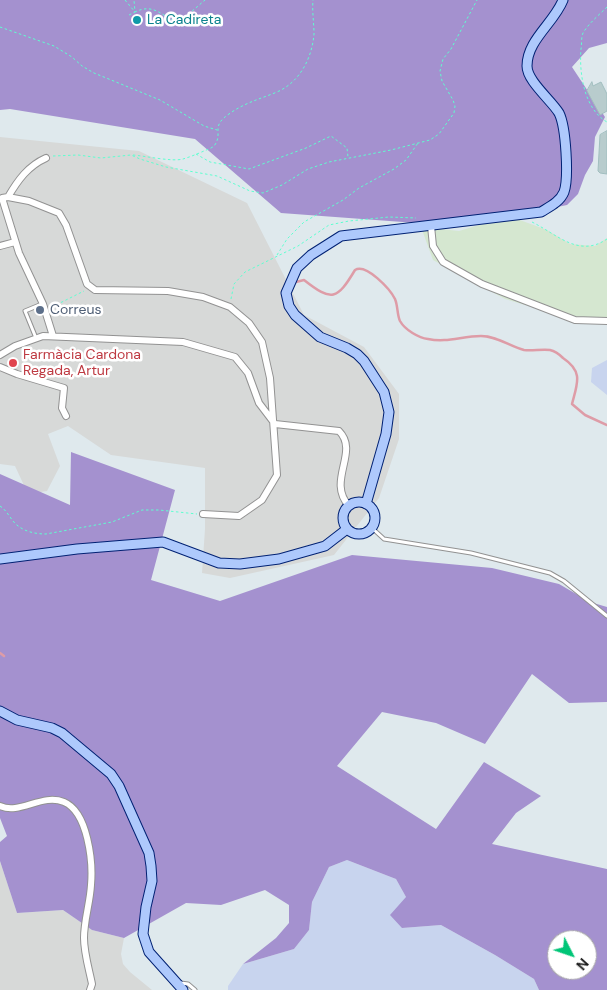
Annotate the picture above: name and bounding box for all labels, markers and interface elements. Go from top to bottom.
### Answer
place label: La Cadireta [147,12,221,28]
marker: La Cadireta [131,14,143,26]
place label: Correus [50,302,101,318]
marker: Correus [34,304,46,316]
place label: Farmàcia Cardona Regada, Artur [23,347,141,380]
marker: Farmàcia Cardona Regada, Artur [7,357,19,369]
north arrow [547,930,597,980]
text: N [572,954,593,974]

